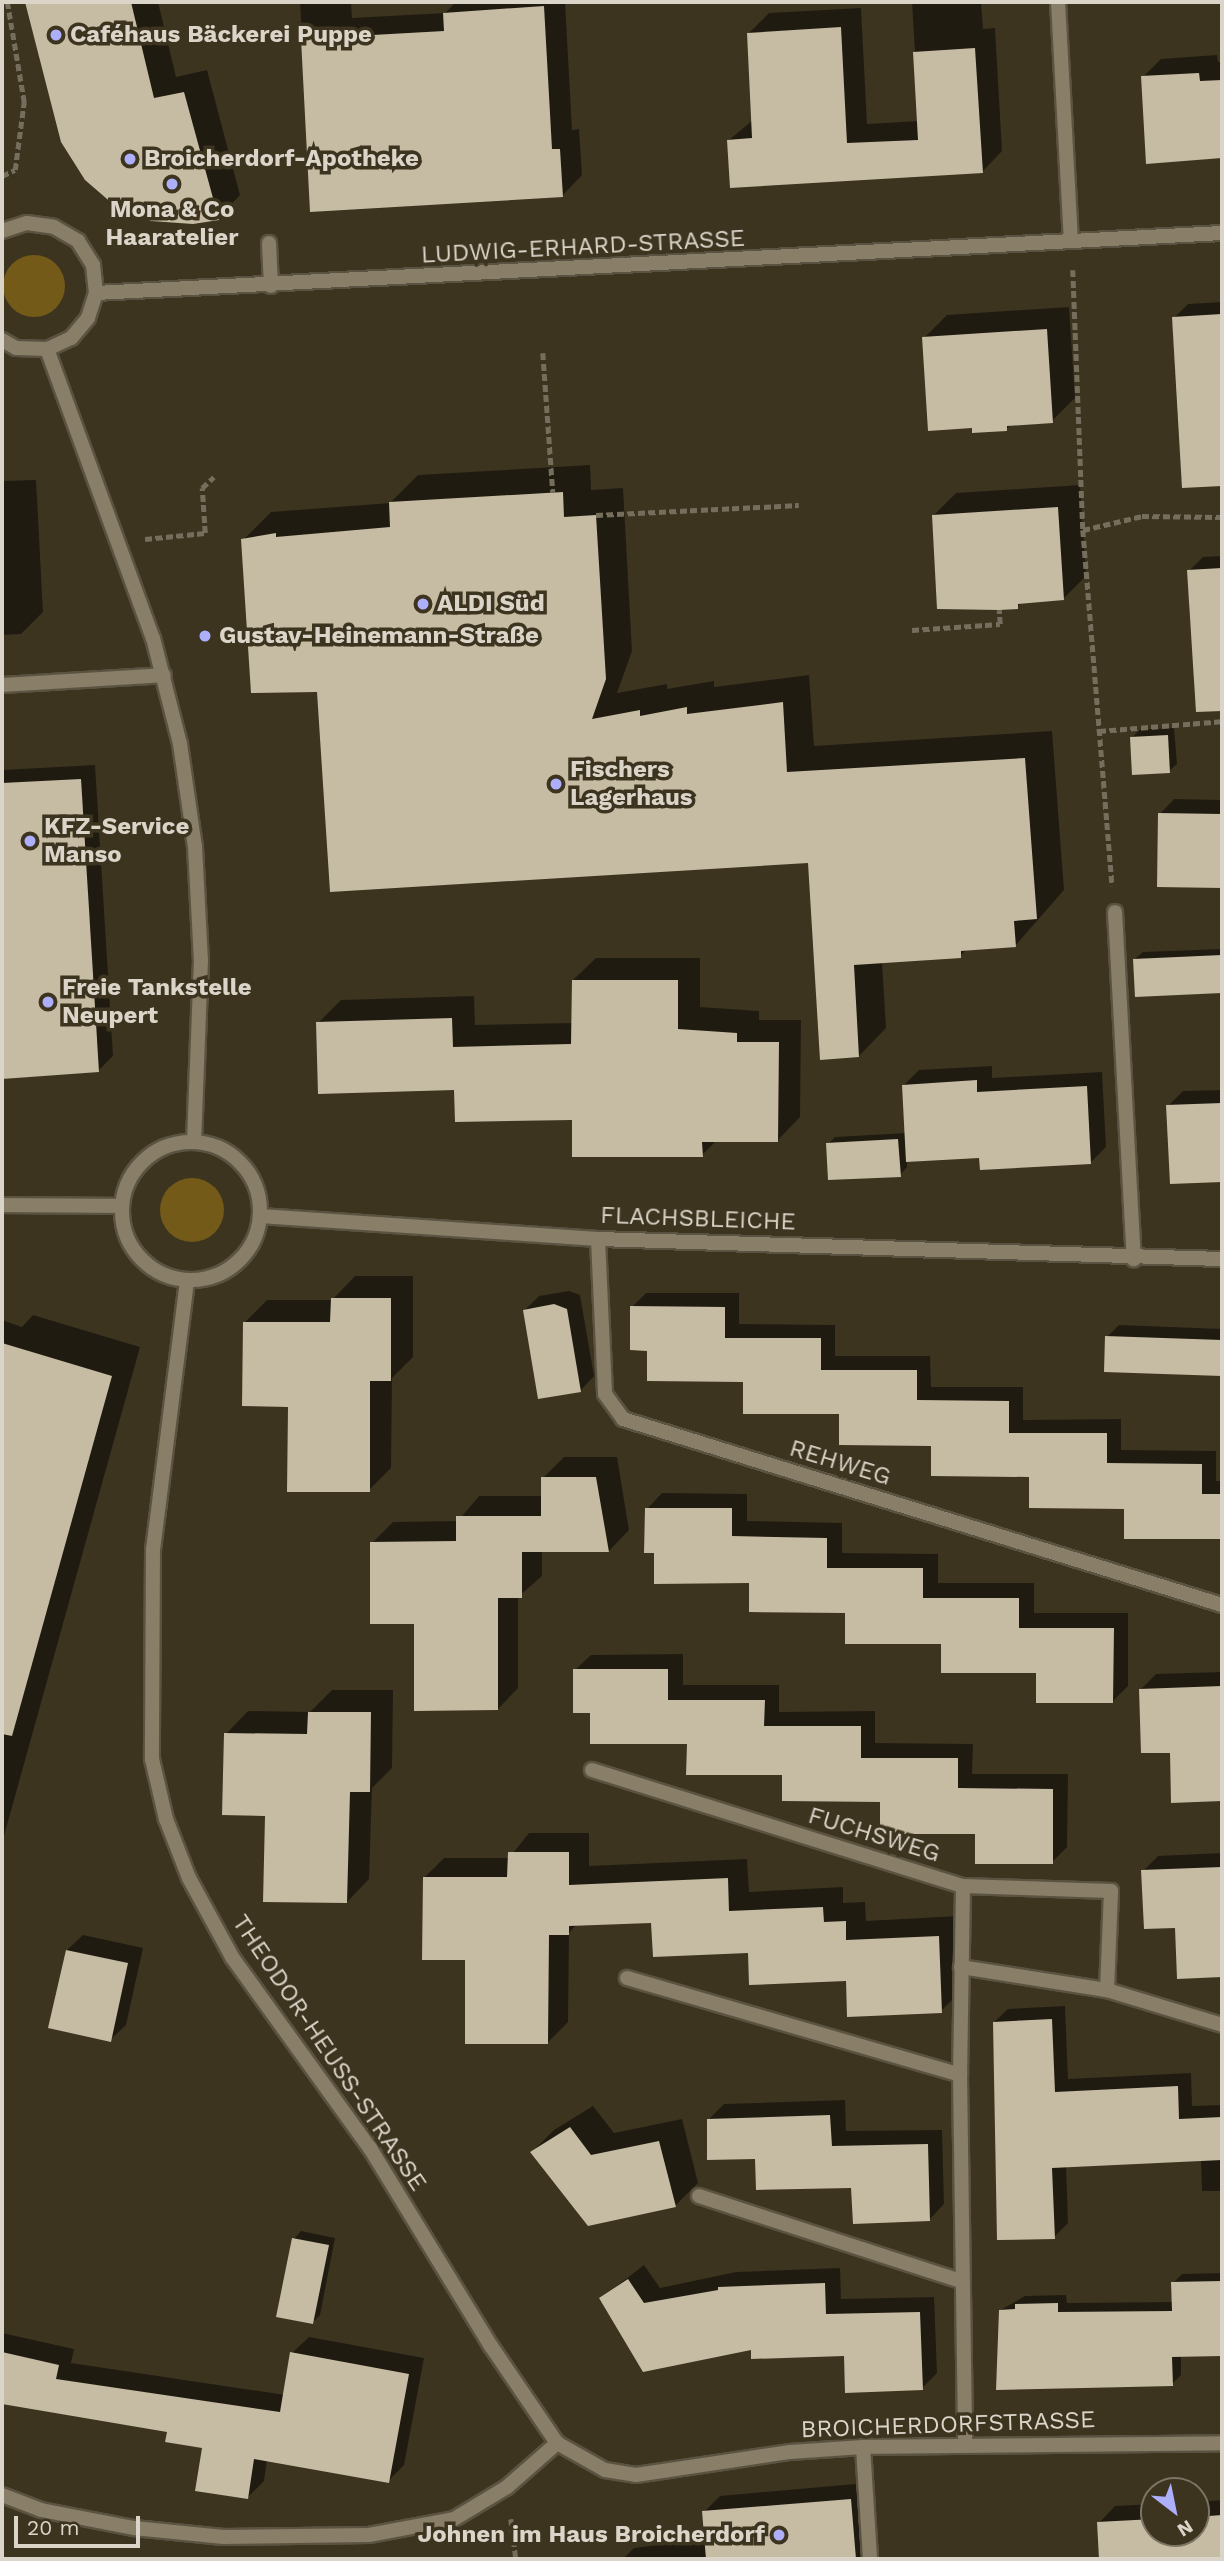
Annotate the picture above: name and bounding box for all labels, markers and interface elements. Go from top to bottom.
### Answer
place label: Caféhaus Bäckerei Puppe [70,21,372,49]
marker: Caféhaus Bäckerei Puppe [48,27,64,43]
place label: Broicherdorf-Apotheke [144,145,419,173]
marker: Broicherdorf-Apotheke [122,151,138,167]
marker: Mona & Co Haaratelier [164,176,180,192]
place label: Mona & Co Haaratelier [105,196,239,252]
street label: LUDWIG-ERHARD-STRASSE [420,224,746,270]
place label: ALDI Süd [437,590,545,618]
marker: ALDI Süd [415,596,431,612]
place label: Gustav-Heinemann-Straße [219,622,539,650]
marker: Gustav-Heinemann-Straße [197,628,213,644]
place label: Fischers Lagerhaus [570,756,693,812]
marker: Fischers Lagerhaus [548,776,564,792]
place label: KFZ-Service Manso [44,813,189,869]
marker: KFZ-Service Manso [22,833,38,849]
place label: Freie Tankstelle Neupert [62,974,252,1030]
marker: Freie Tankstelle Neupert [40,994,56,1010]
street label: FLACHSBLEICHE [600,1201,796,1237]
street label: REHWEG [786,1434,894,1492]
street label: FUCHSWEG [805,1801,943,1869]
street label: THEODOR-HEUSS-STRASSE [226,1909,432,2197]
street label: BROICHERDORFSTRASSE [800,2405,1096,2445]
north arrow [1140,2477,1210,2547]
scale bar [18,2502,144,2546]
text: 20 m [27,2515,79,2540]
text: N [1173,2515,1197,2542]
place label: Johnen im Haus Broicherdorf [417,2521,765,2549]
marker: Johnen im Haus Broicherdorf [771,2527,787,2543]

